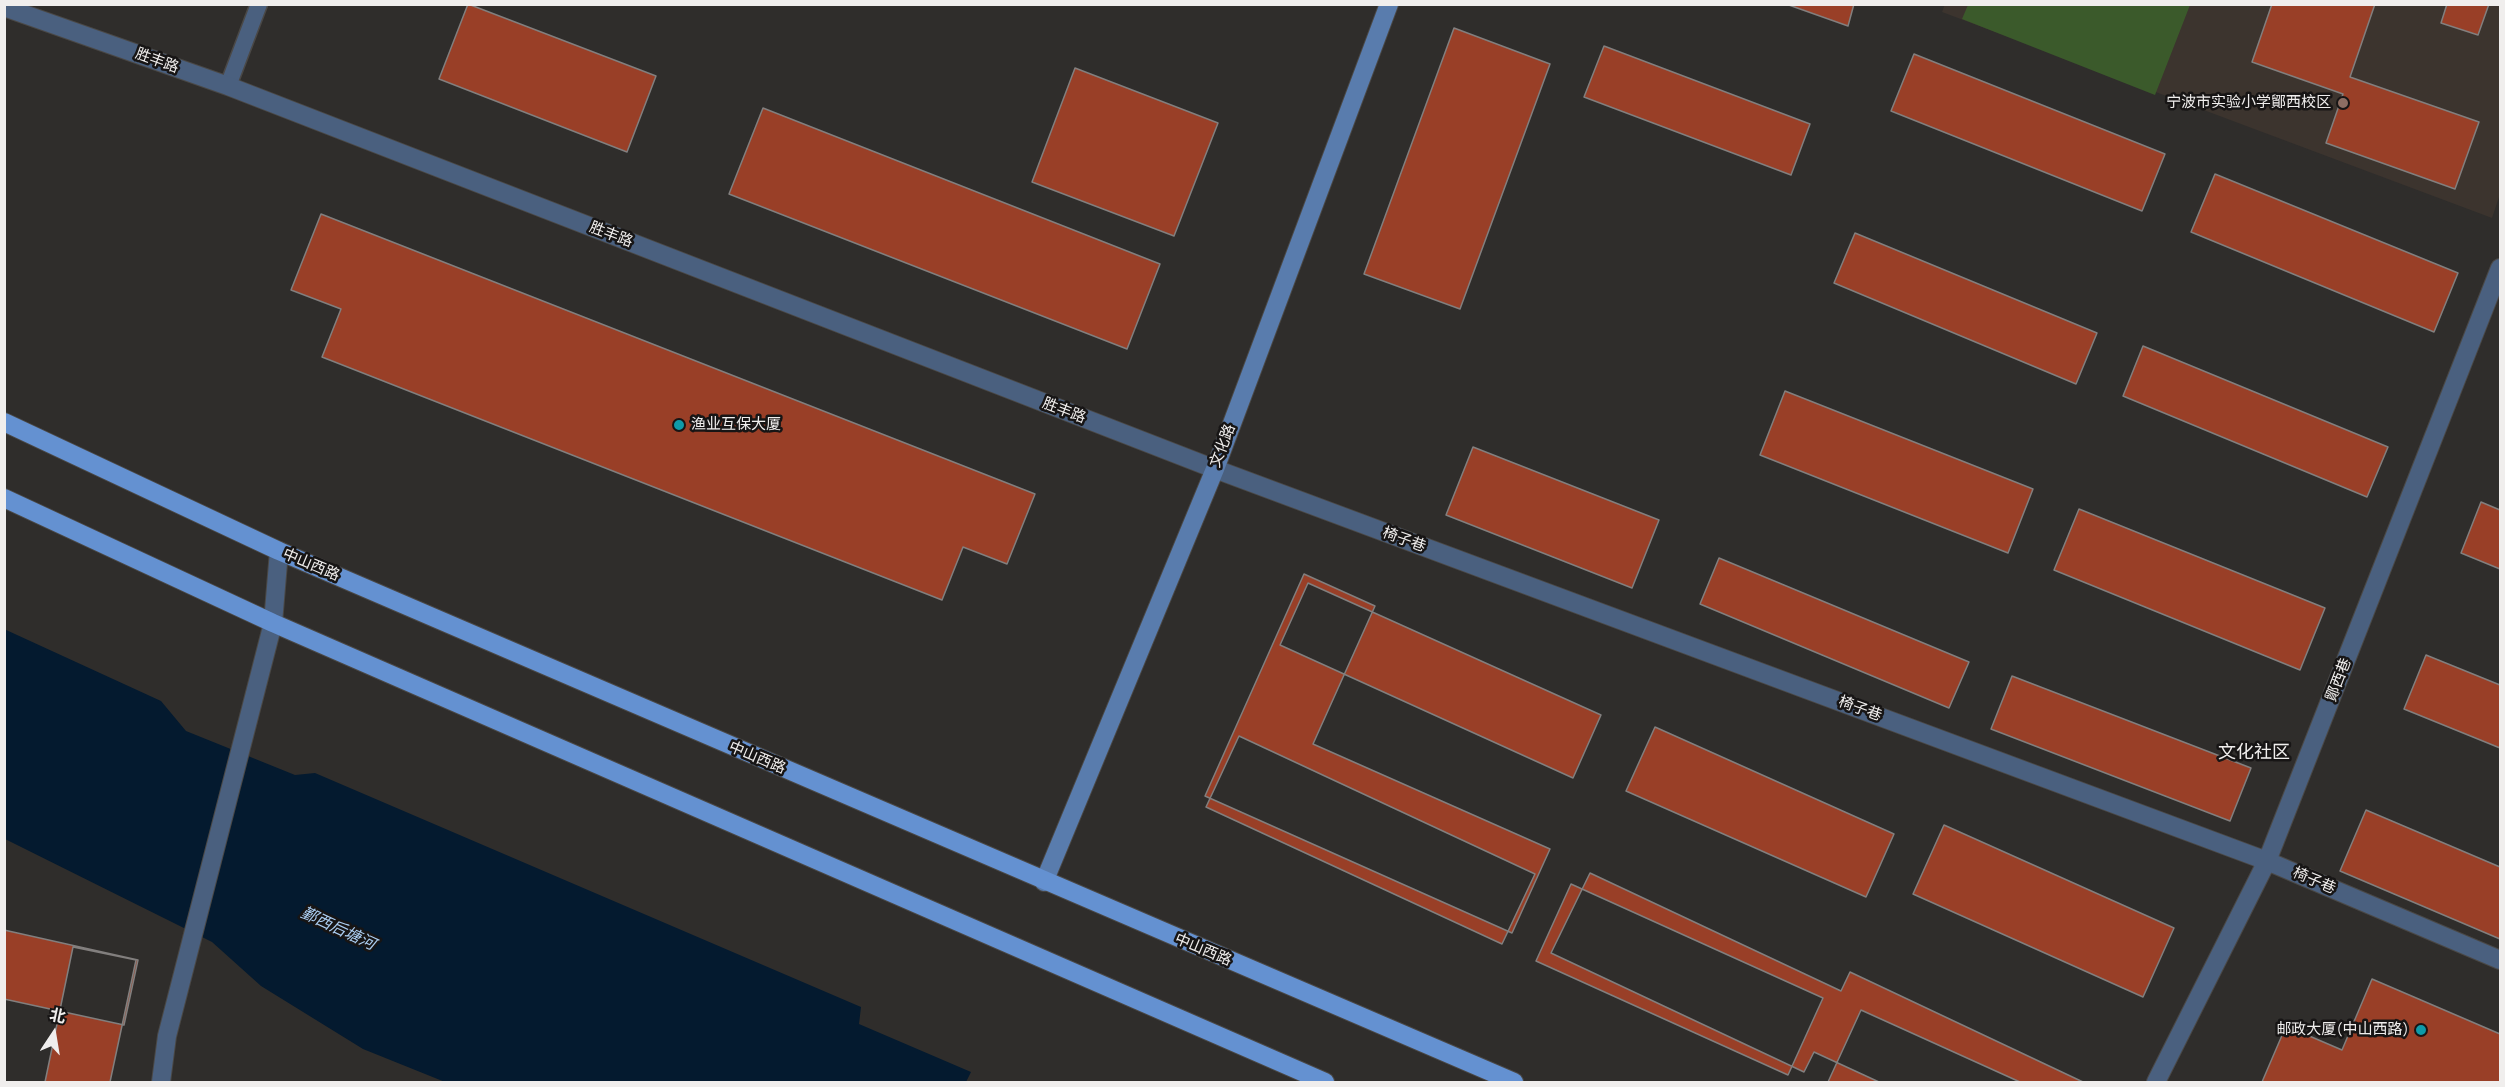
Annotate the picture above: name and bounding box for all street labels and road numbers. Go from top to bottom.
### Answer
street label: 胜丰路 [133,45,181,77]
street label: 胜丰路 [587,219,635,251]
street label: 胜丰路 [1040,395,1088,427]
street label: 文化路 [1207,422,1239,470]
street label: 椅子巷 [1380,524,1428,556]
street label: 中山西路 [280,545,342,585]
street label: 鄮西巷 [2323,656,2355,704]
street label: 椅子巷 [1836,693,1884,725]
street label: 中山西路 [726,738,788,778]
street label: 椅子巷 [2290,864,2338,898]
street label: 中山西路 [1172,930,1234,970]

